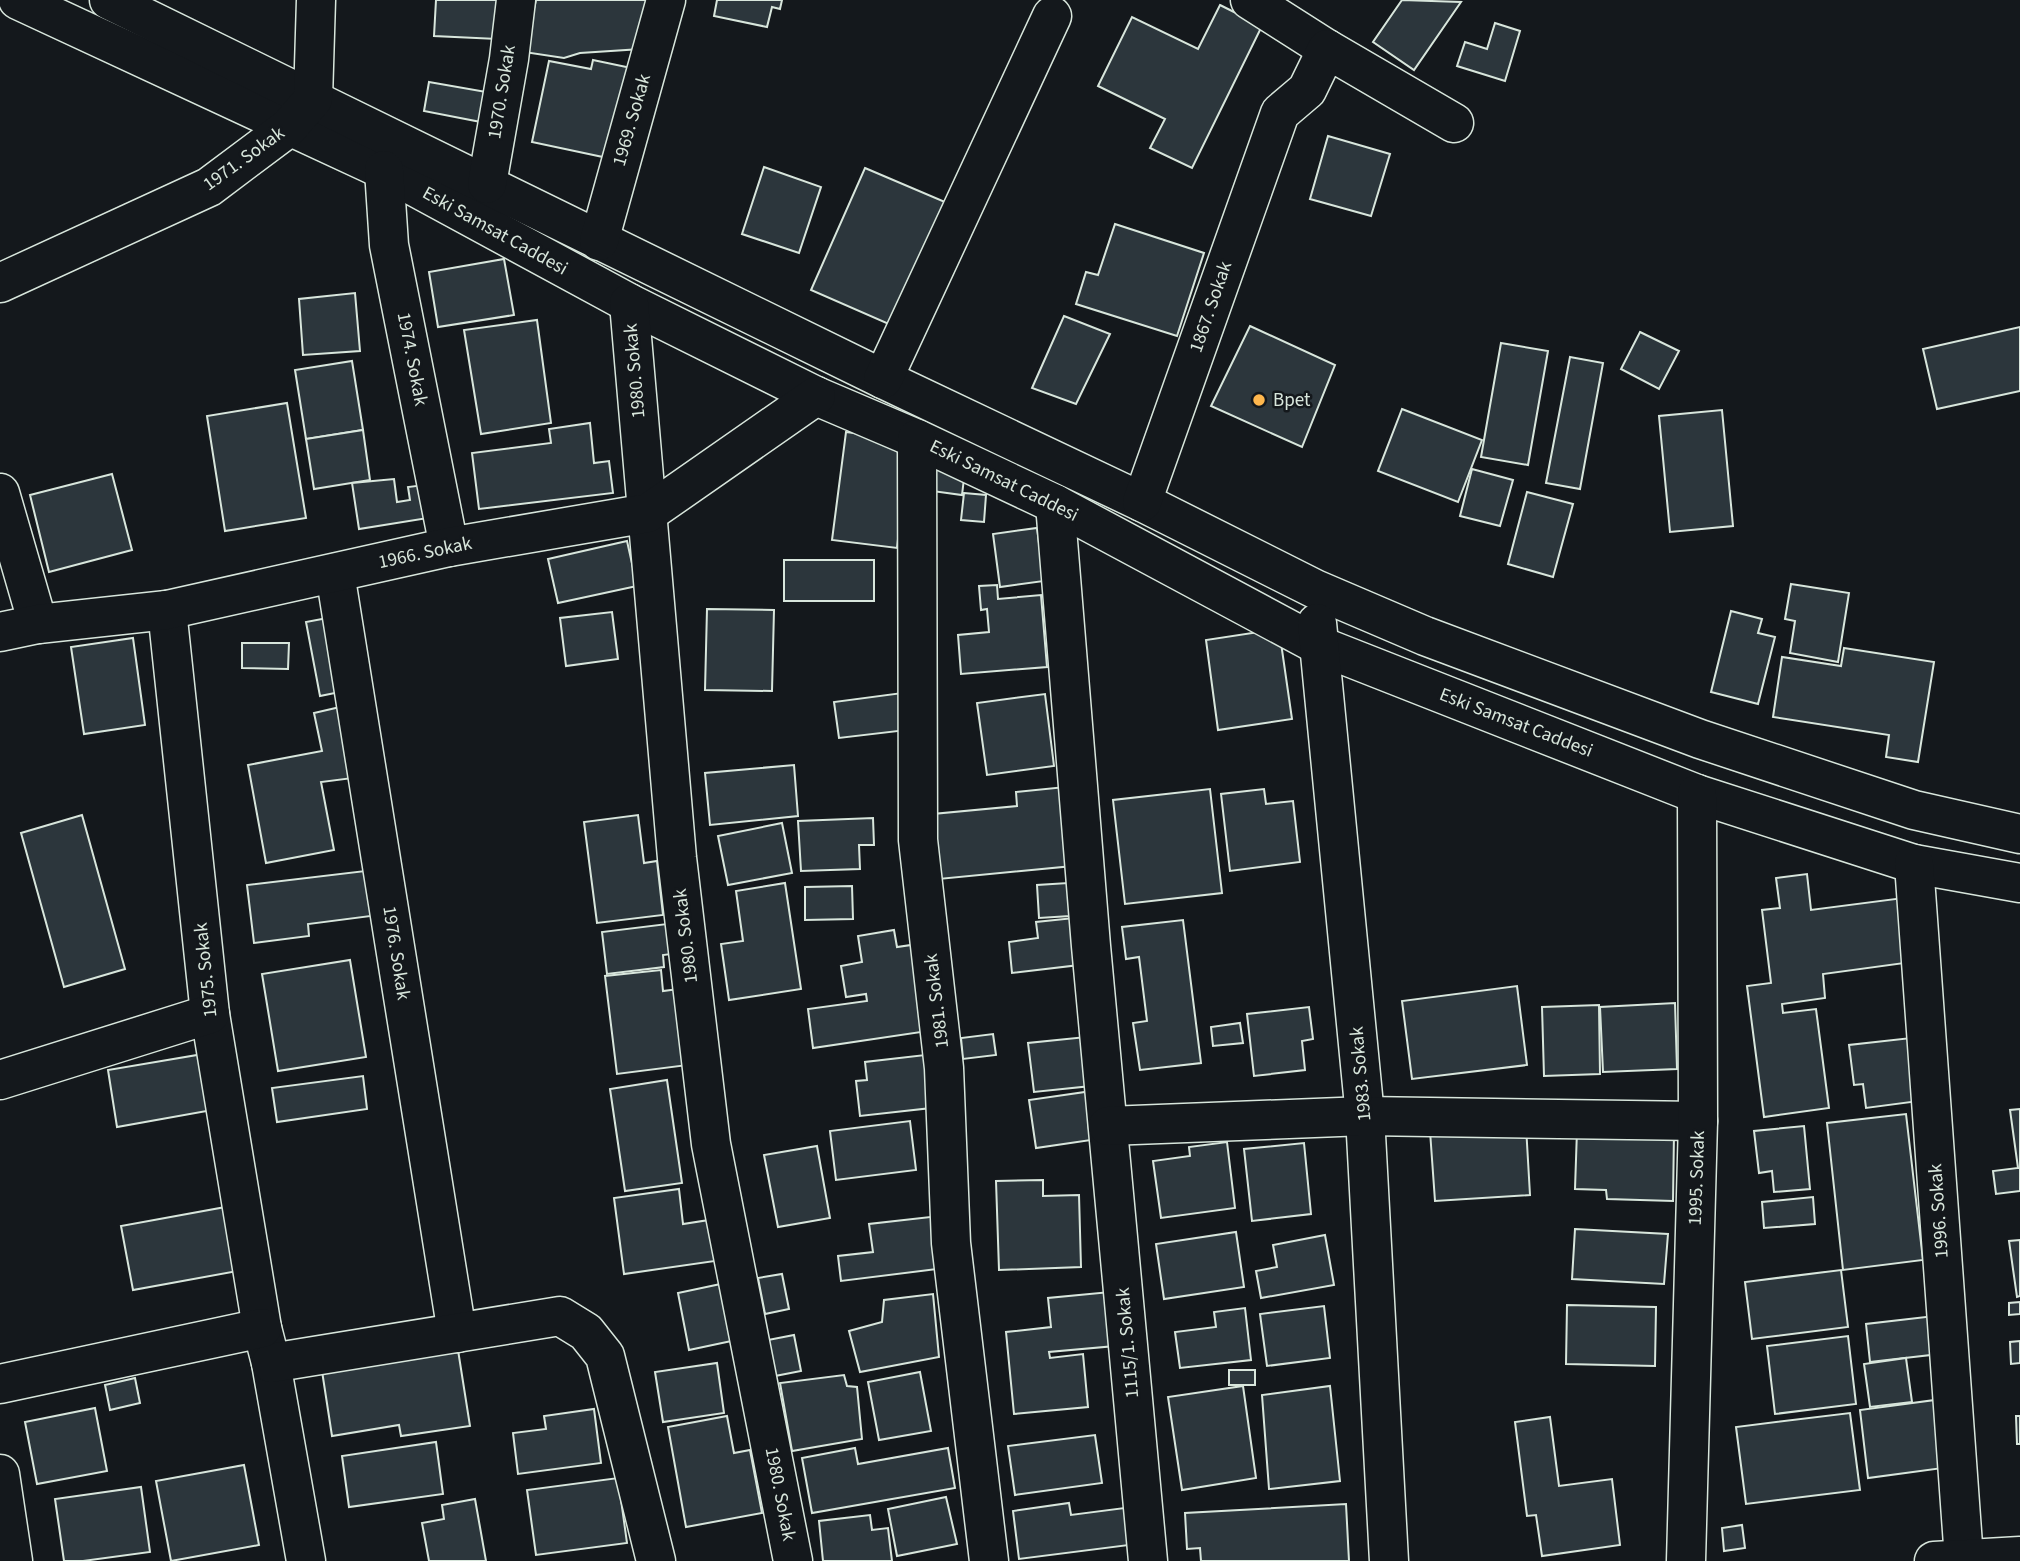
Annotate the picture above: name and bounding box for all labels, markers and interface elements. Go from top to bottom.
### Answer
street label: 1970. Sokak [481,42,523,141]
street label: 1969. Sokak [606,70,658,169]
street label: 1971. Sokak [198,120,291,198]
street label: Eski Samsat Caddesi [417,180,573,282]
street label: 1867. Sokak [1183,257,1239,356]
street label: 1974. Sokak [390,310,434,409]
street label: 1980. Sokak [617,322,653,419]
place label: Bpet [1273,387,1311,414]
marker: Bpet [1251,392,1267,408]
street label: Eski Samsat Caddesi [925,433,1083,529]
street label: 1966. Sokak [376,530,475,576]
street label: Eski Samsat Caddesi [1435,681,1597,765]
street label: 1980. Sokak [667,887,705,985]
street label: 1976. Sokak [375,904,417,1003]
street label: 1975. Sokak [188,921,224,1019]
street label: 1981. Sokak [918,952,956,1050]
street label: 1983. Sokak [1343,1025,1379,1122]
street label: 1995. Sokak [1682,1129,1712,1226]
street label: 1996. Sokak [1922,1162,1956,1259]
street label: 1115/1. Sokak [1110,1286,1146,1399]
street label: 1980. Sokak [758,1445,802,1544]

